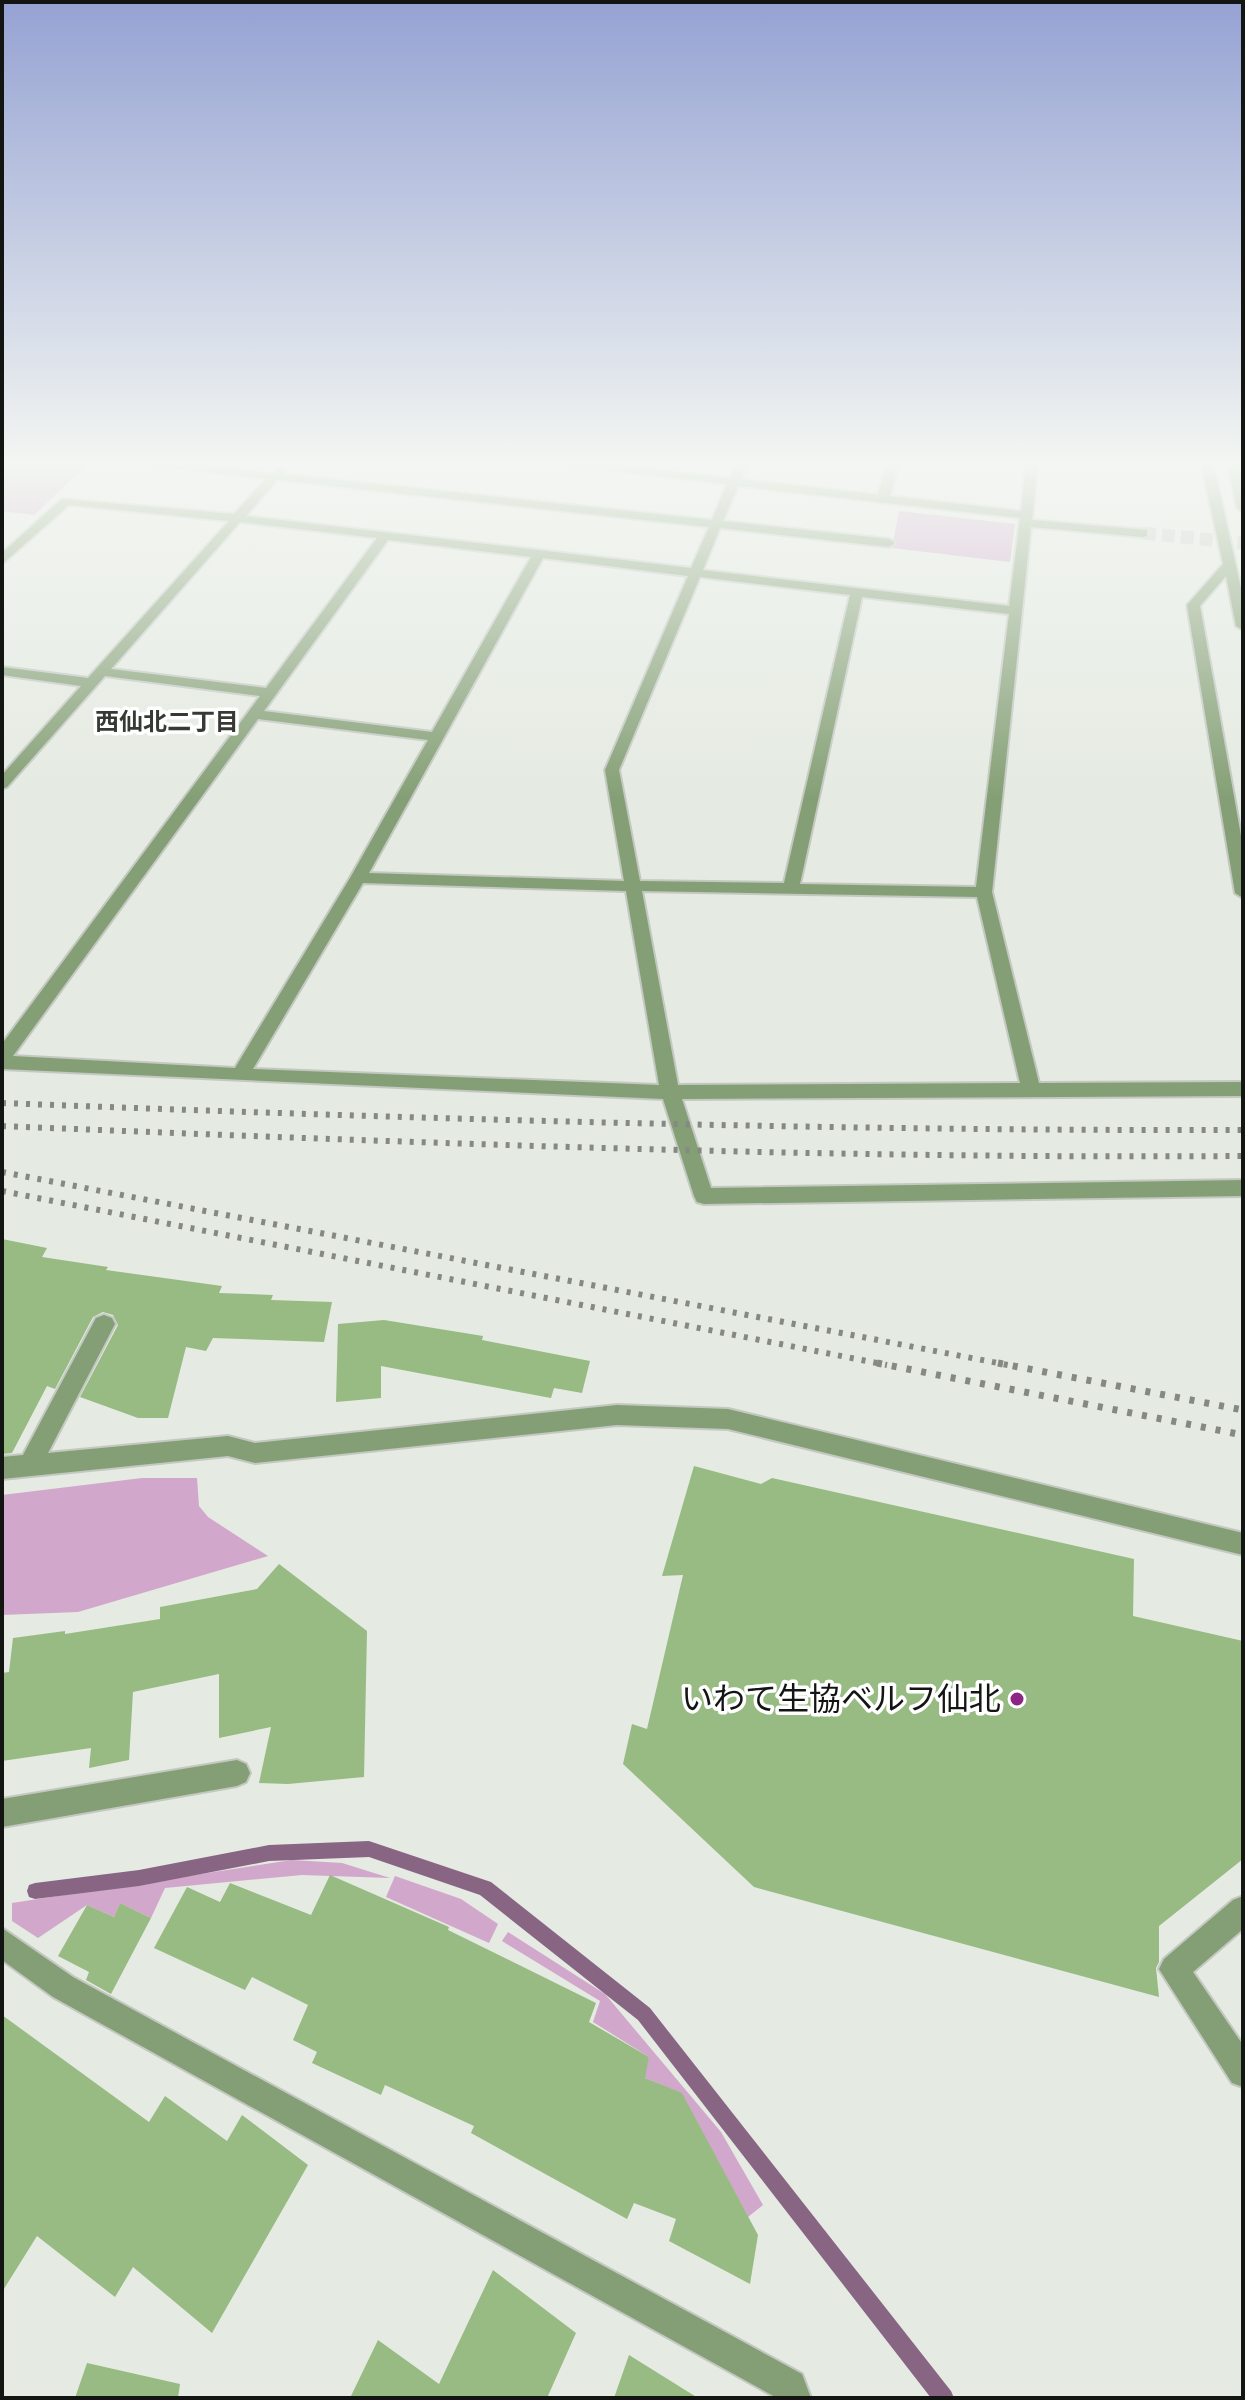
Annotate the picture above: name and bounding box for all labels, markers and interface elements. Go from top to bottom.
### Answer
district label: 西仙北二丁目 [95,705,239,737]
place label: いわて生協ベルフ仙北 [681,1677,1001,1720]
marker: いわて生協ベルフ仙北 [1008,1690,1026,1708]

